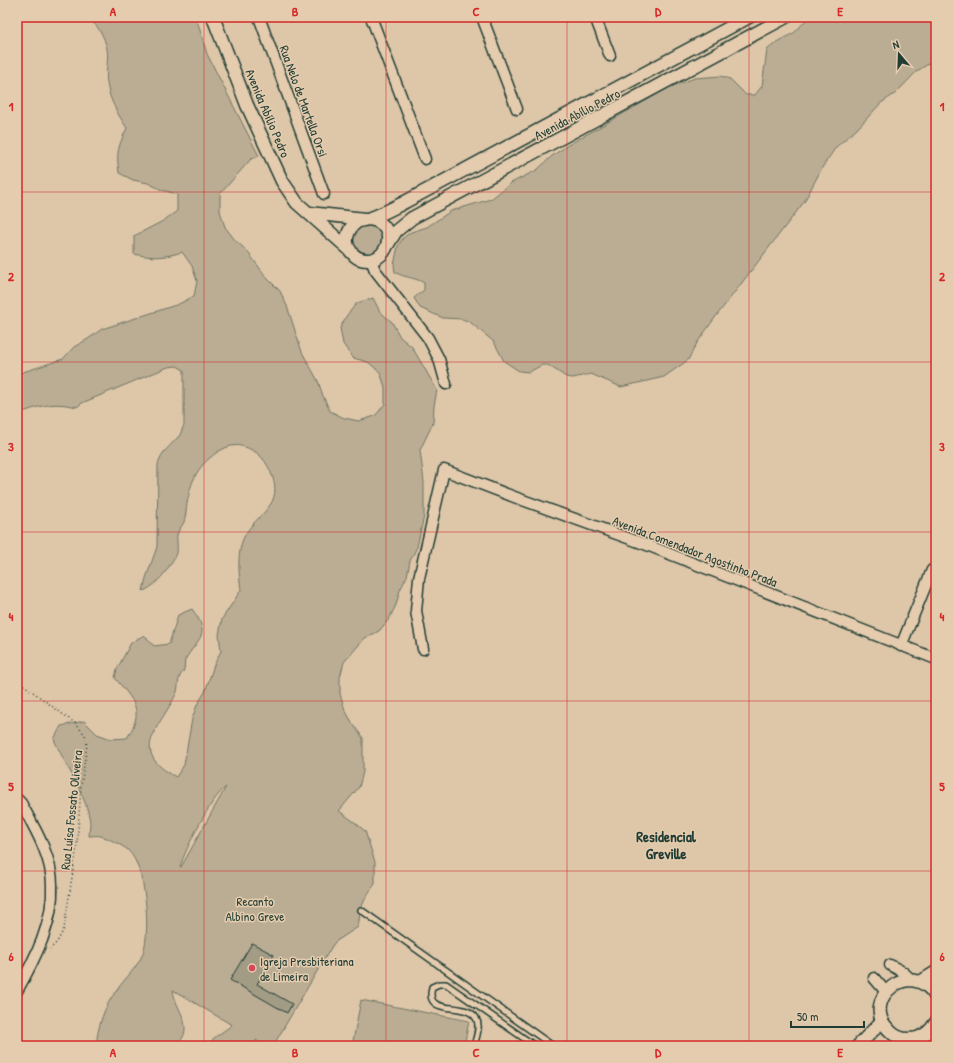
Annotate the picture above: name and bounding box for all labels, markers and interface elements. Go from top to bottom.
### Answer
text: A [110,2,117,20]
text: B [292,2,299,20]
text: C [472,2,480,20]
text: D [655,2,662,20]
text: E [837,2,843,20]
north arrow [879,34,919,74]
text: N [891,37,901,52]
street label: Rua Nelo de Martella Orsi [275,43,333,159]
street label: Avenida Abílio Pedro [241,66,295,160]
street label: Avenida Abílio Pedro [531,84,623,144]
text: 1 [9,97,14,115]
text: 1 [940,97,945,115]
text: 2 [8,267,15,285]
text: 2 [939,267,946,285]
text: 3 [8,437,14,455]
text: 3 [939,437,945,455]
street label: Avenida Comendador Agostinho Prada [610,511,780,591]
text: 4 [9,607,14,625]
text: 4 [940,607,945,625]
street label: Rua Luísa Fossato Oliveira [56,749,86,871]
text: 5 [8,777,14,795]
text: 5 [939,777,945,795]
district label: Residencial Greville [636,826,697,864]
park label: Recanto Albino Greve [226,892,284,925]
text: 6 [8,947,14,965]
text: 6 [939,947,945,965]
place label: Igreja Presbiteriana de Limeira [260,952,354,985]
marker: Igreja Presbiteriana de Limeira [247,963,257,973]
scale bar [791,1003,864,1029]
text: 50 m [797,1008,818,1025]
text: A [110,1043,117,1061]
text: B [292,1043,299,1061]
text: C [472,1043,480,1061]
text: D [655,1043,662,1061]
text: E [837,1043,843,1061]

